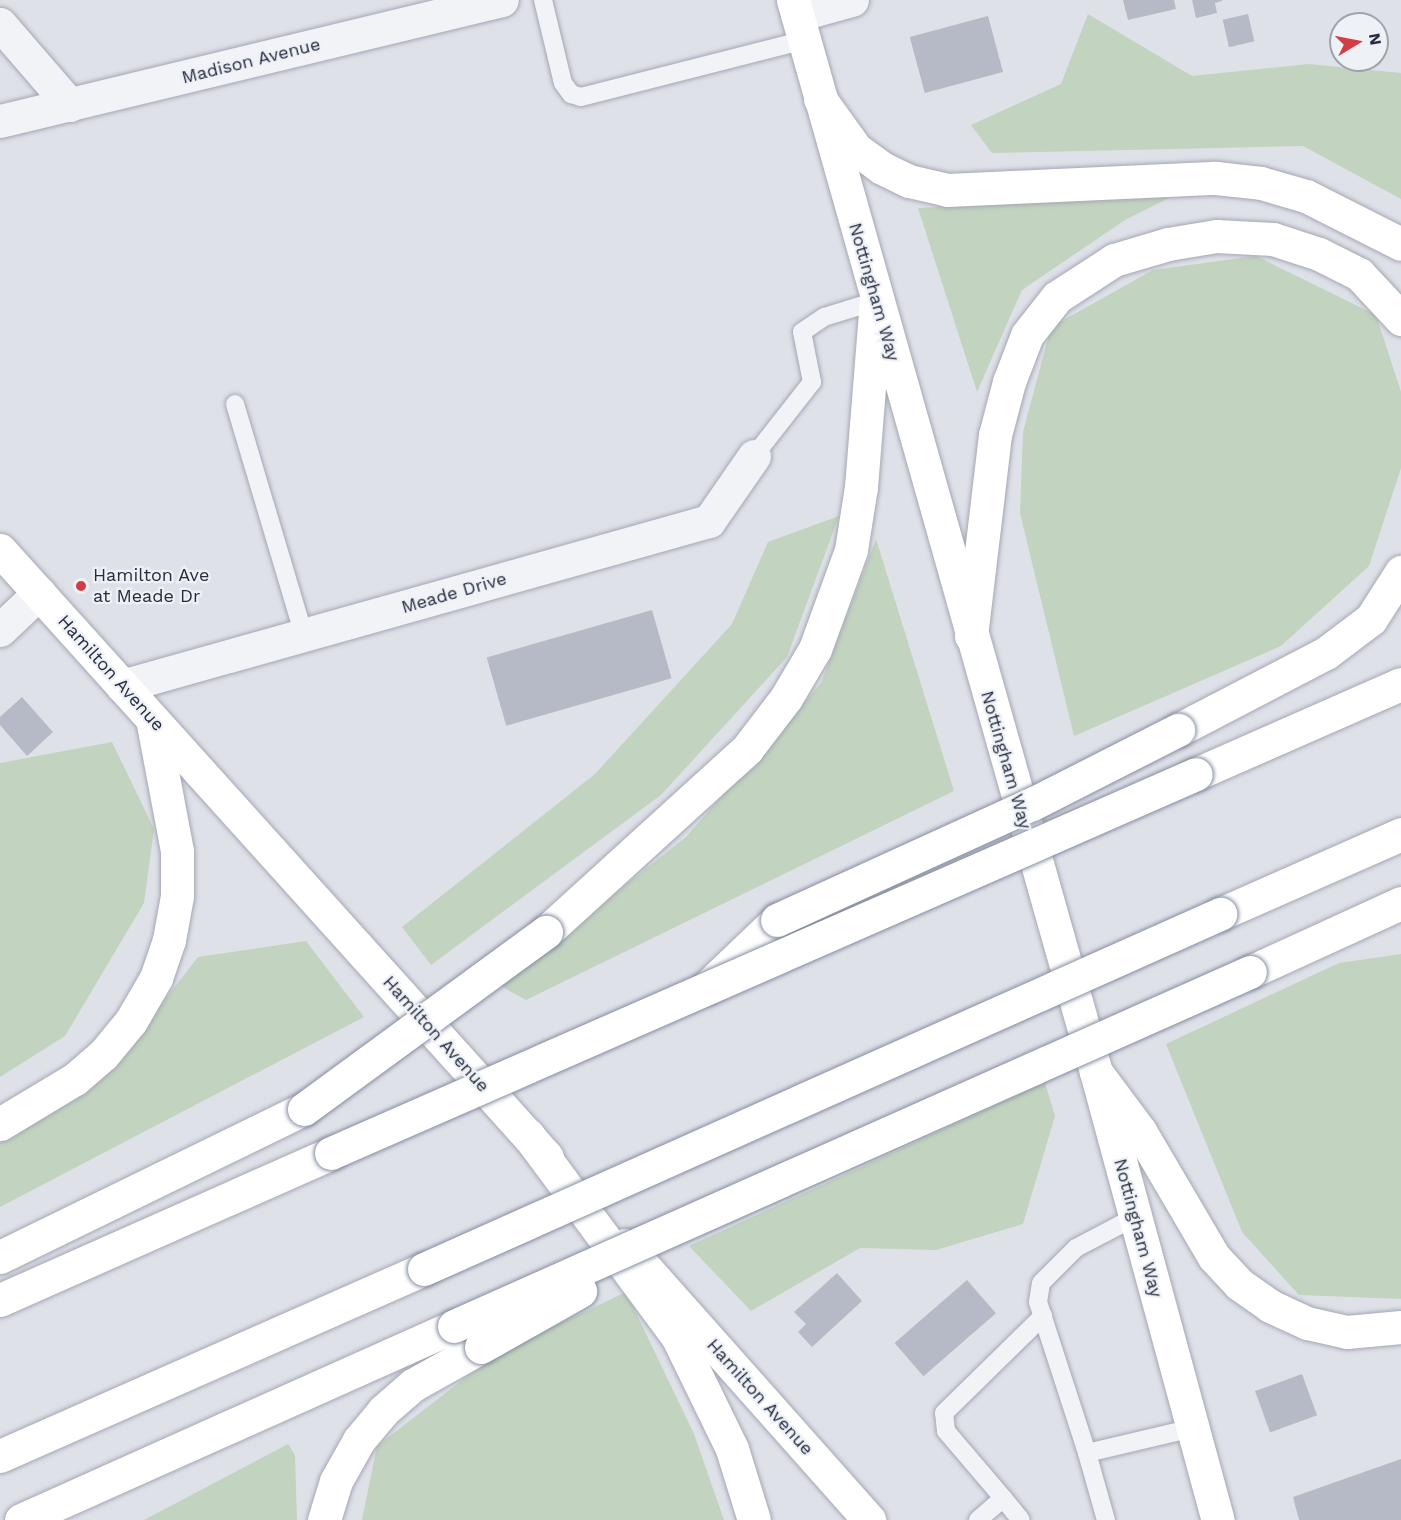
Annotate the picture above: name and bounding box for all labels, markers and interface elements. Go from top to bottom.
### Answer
north arrow [1329,12,1389,72]
text: N [1365,32,1386,47]
street label: Madison Avenue [179,33,323,89]
street label: Nottingham Way [844,220,904,364]
place label: Hamilton Ave at Meade Dr [93,565,210,608]
street label: Meade Drive [399,568,509,618]
marker: Hamilton Ave at Meade Dr [74,579,88,593]
street label: Hamilton Avenue [53,610,169,736]
street label: Nottingham Way [976,688,1036,832]
street label: Hamilton Avenue [378,971,494,1097]
street label: Nottingham Way [1109,1156,1167,1300]
street label: Hamilton Avenue [702,1334,818,1460]

